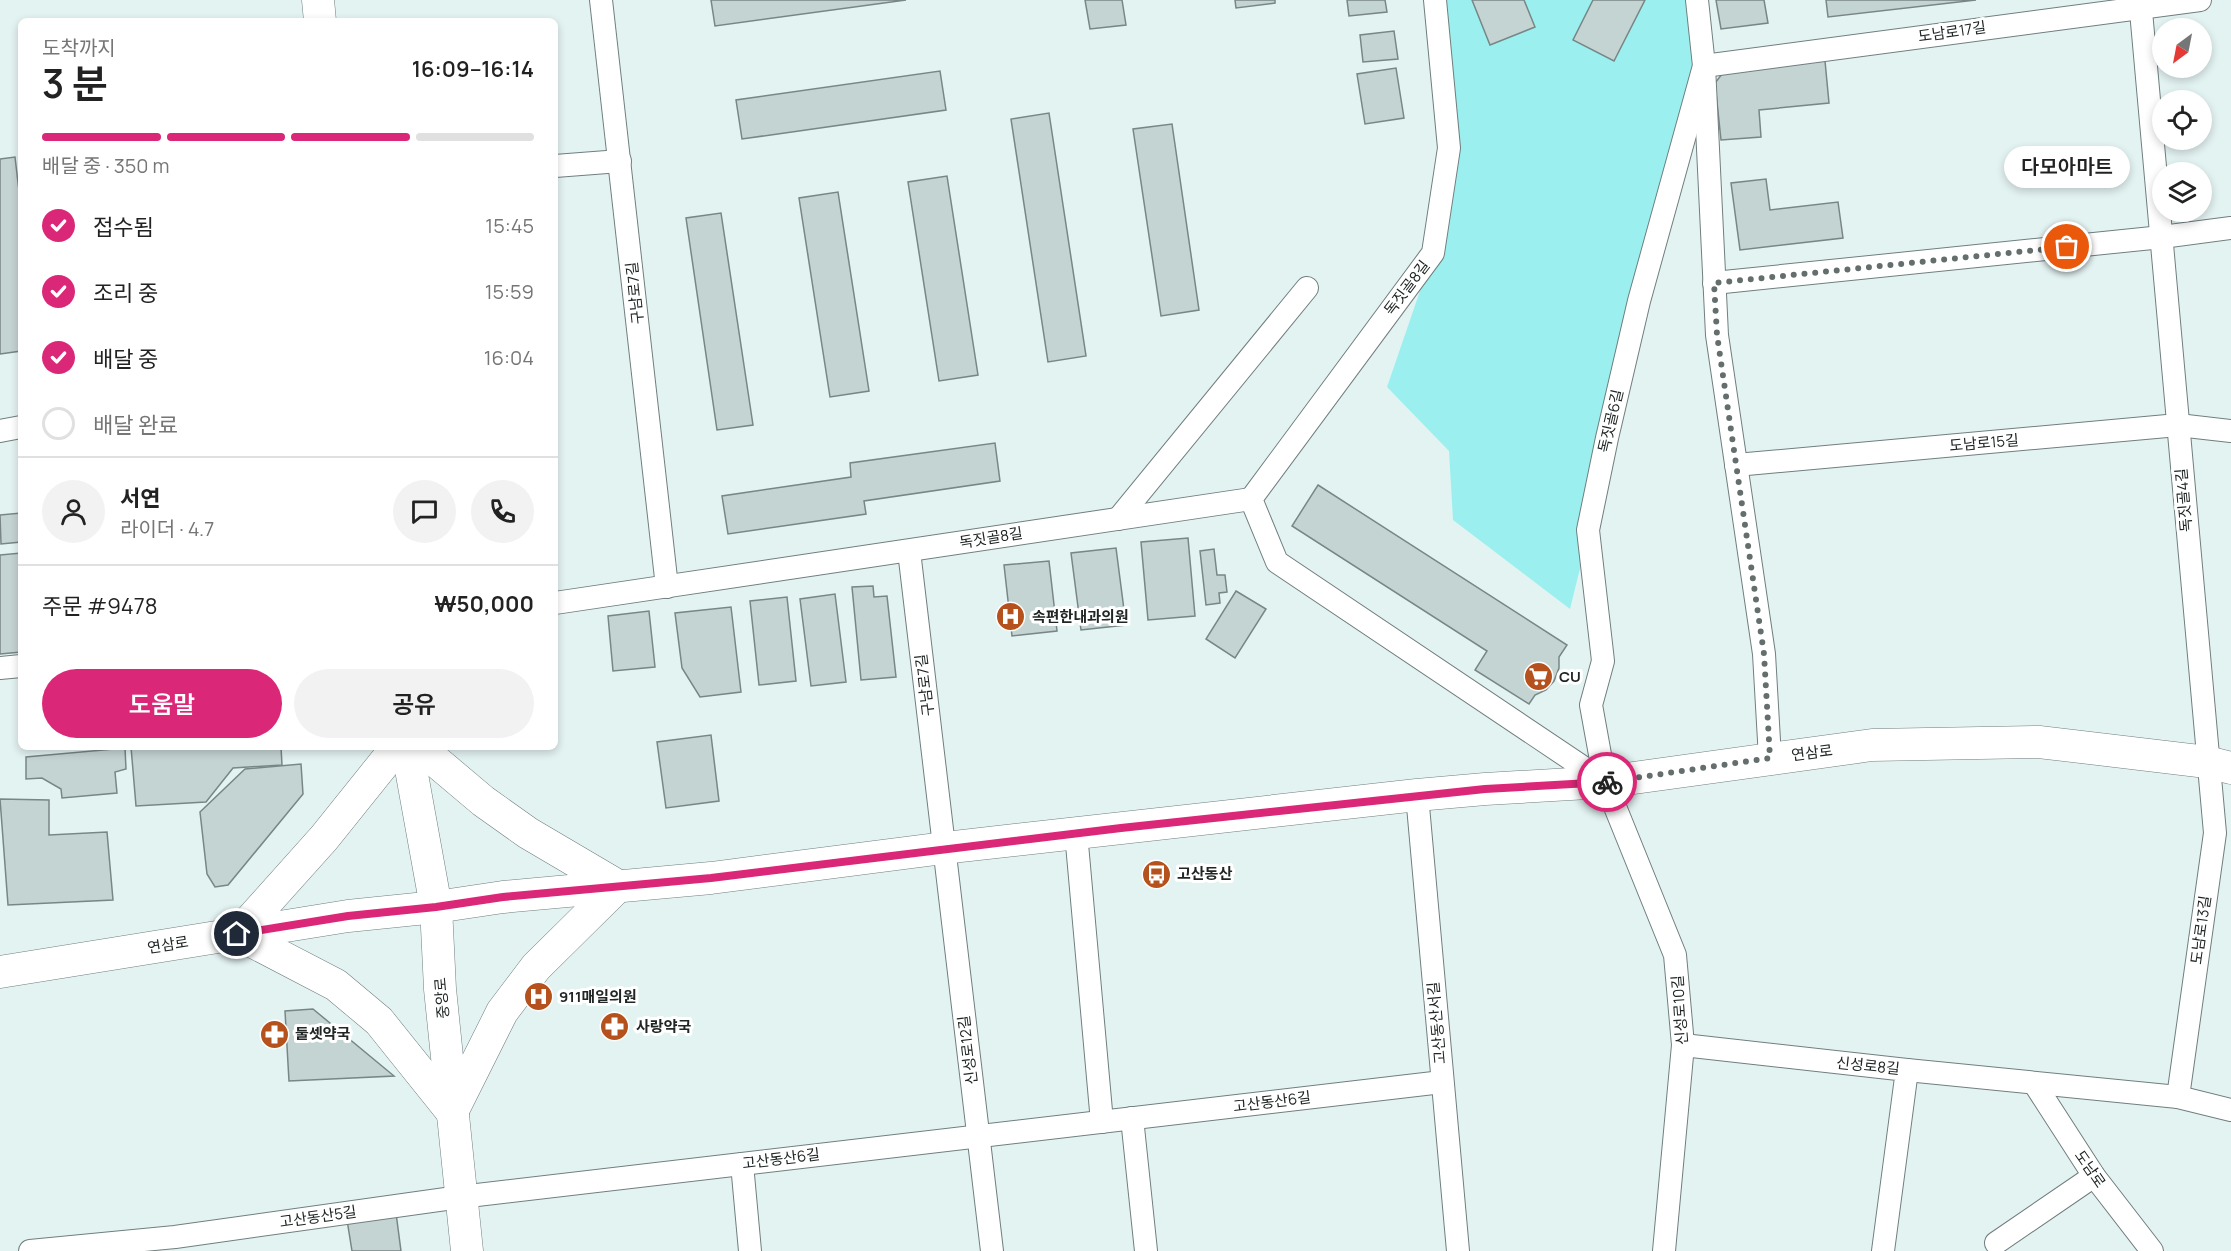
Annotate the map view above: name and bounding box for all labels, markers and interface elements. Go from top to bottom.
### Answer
street label: 도남로17길 [1917,16,1987,47]
north arrow [2152,18,2212,78]
map controls [2152,18,2212,222]
text: 도착까지 [42,34,116,61]
text: 16:09–16:14 [412,54,534,84]
text: 3 분 [42,56,108,110]
button: locate [2152,90,2212,150]
callout: 다모아마트 [2004,145,2130,187]
text: 배달 중 · 350 m [42,152,170,179]
text: 다모아마트 [2021,153,2113,180]
button: layers [2152,162,2212,222]
icon: check [42,209,75,242]
text: 접수됨 [93,212,154,242]
text: 15:45 [485,212,534,239]
pin [2041,221,2092,272]
icon: bag [2050,230,2083,263]
street label: 독짓골8길 [1379,256,1434,320]
street label: 구남로7길 [621,261,648,325]
icon: check [42,275,75,308]
text: 조리 중 [93,278,158,308]
text: 15:59 [485,278,534,305]
icon: check [42,341,75,374]
text: 배달 중 [93,344,158,374]
text: 16:04 [484,344,534,371]
street label: 독짓골6길 [1593,387,1628,455]
text: 배달 완료 [93,410,178,440]
street label: 도남로15길 [1948,429,2020,456]
street label: 독짓골4길 [2170,467,2197,533]
button: person [42,480,105,543]
button: chat [393,480,456,543]
button: phone [471,480,534,543]
text: 서연 [120,483,160,513]
text: 라이더 · 4.7 [120,515,214,542]
street label: 독짓골8길 [958,522,1024,553]
text: ₩50,000 [434,589,534,619]
text: 주문 #9478 [42,591,158,621]
hospital icon: 속편한내과의원 [995,601,1027,633]
place label: 속편한내과의원 [1032,606,1129,627]
street label: 구남로7길 [910,653,939,717]
supermarket icon: CU [1522,661,1554,693]
place label: CU [1559,666,1581,687]
button: 도움말 [42,669,282,738]
button: 공유 [294,669,534,738]
street label: 연삼로 [1790,740,1834,765]
courier [1577,752,1637,812]
icon: bike [1591,766,1624,799]
bus stop icon: 고산동산 [1140,858,1172,890]
place label: 고산동산 [1177,863,1232,884]
street label: 도남로13길 [2185,894,2216,966]
pin [211,908,262,959]
icon: home [220,917,253,950]
street label: 연삼로 [146,931,190,958]
street label: 신성로10길 [1667,974,1692,1046]
street label: 중앙로 [429,977,454,1020]
hospital icon: 911매일의원 [522,981,554,1013]
street label: 고산동산서길 [1422,981,1451,1065]
place label: 911매일의원 [559,986,637,1007]
pharmacy icon: 사랑약국 [599,1011,631,1043]
street label: 신성로12길 [953,1014,982,1086]
place label: 사랑약국 [636,1016,691,1037]
pharmacy icon: 둘셋약국 [258,1018,290,1050]
place label: 둘셋약국 [295,1023,350,1044]
street label: 신성로8길 [1835,1052,1901,1079]
street label: 고산동산6길 [1232,1086,1312,1117]
street label: 고산동산6길 [741,1143,821,1174]
street label: 도남로 [2070,1146,2111,1192]
street label: 고산동산5길 [278,1201,358,1232]

